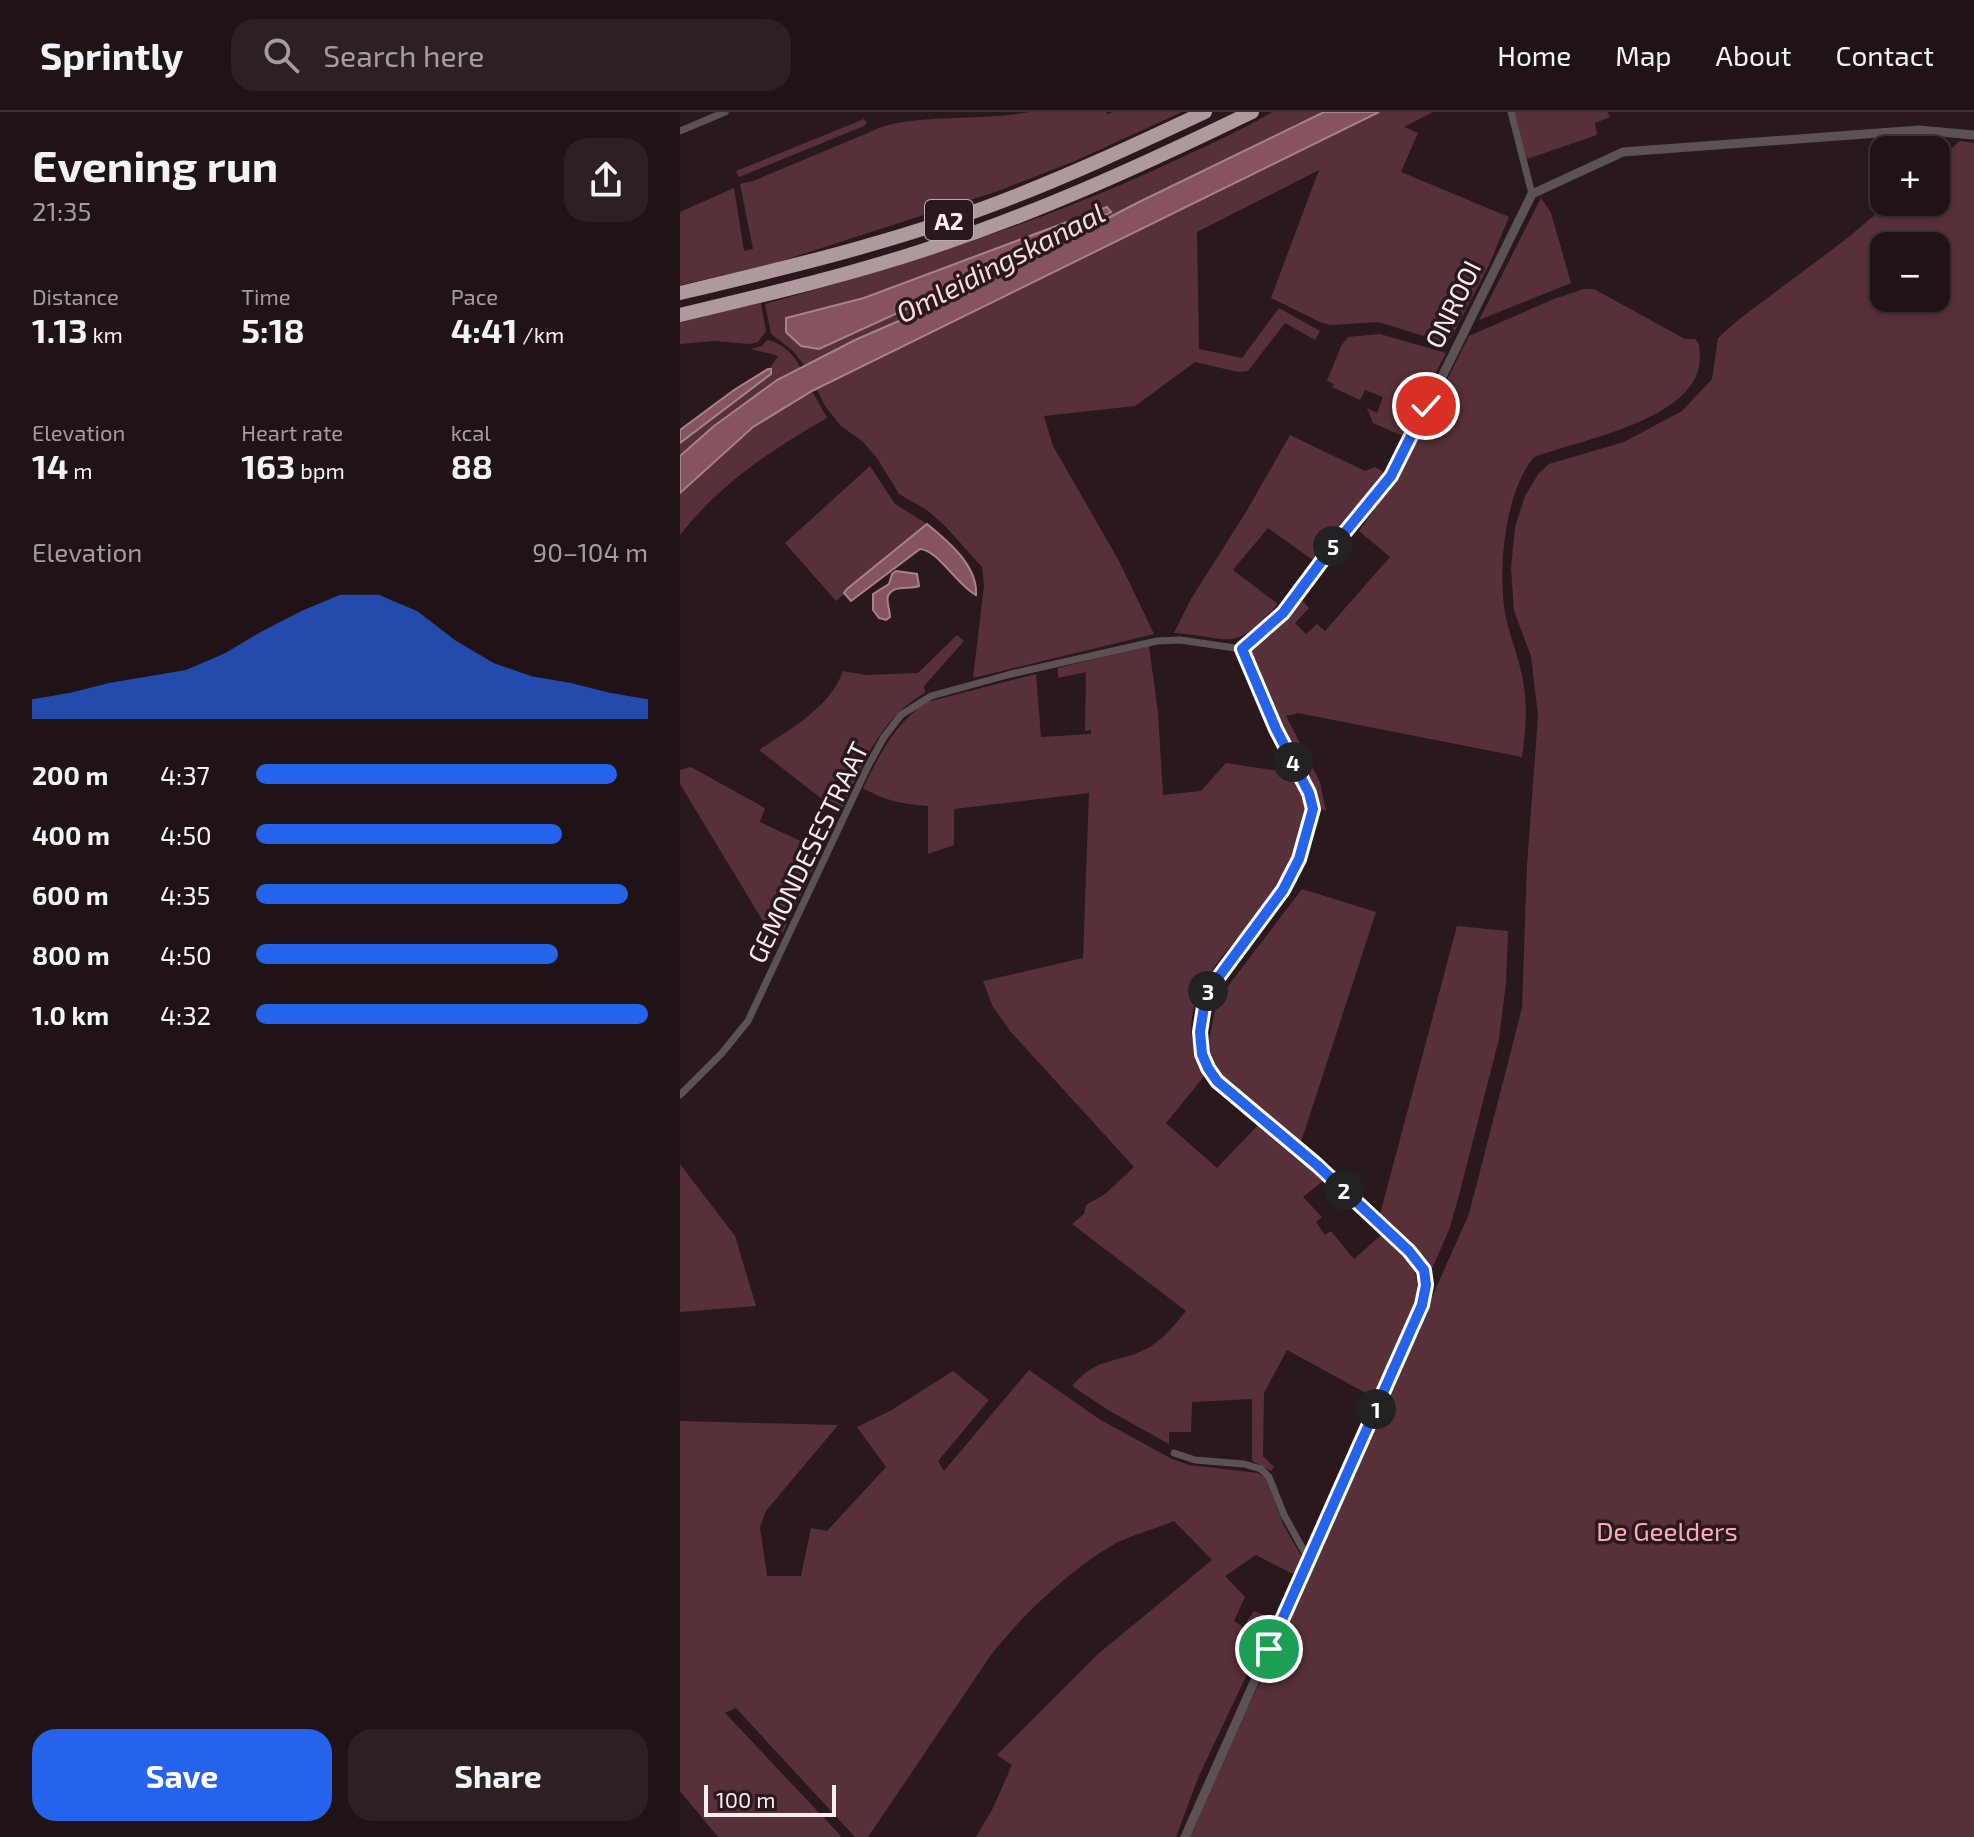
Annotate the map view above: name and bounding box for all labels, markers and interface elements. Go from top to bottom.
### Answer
search box [231,19,791,91]
text: Sprintly [40,32,183,78]
icon: search [259,33,303,77]
text: Search here [323,37,484,73]
text: Home [1497,38,1571,72]
text: Map [1615,38,1672,72]
text: About [1716,38,1791,72]
text: Contact [1835,38,1934,72]
map controls [1870,136,1950,312]
button: + [1870,136,1950,216]
text: Evening run [32,138,278,191]
button: share [564,138,648,222]
text: 21:35 [32,195,92,226]
water label: Omleidingskanaal [890,195,1110,329]
road number: A2 [925,200,973,240]
button: − [1870,232,1950,312]
street label: ONROOI [1418,255,1486,353]
text: Distance [32,283,119,309]
text: Time [241,283,291,309]
text: Pace [451,283,498,309]
text: 1.13 [32,309,87,350]
text: 5:18 [241,309,305,350]
text: 4:41 [451,309,517,350]
text: km [87,321,123,347]
text: /km [517,321,564,347]
pin [1392,372,1460,440]
icon: check [1404,384,1448,428]
text: Elevation [32,419,125,445]
text: Heart rate [241,419,343,445]
text: kcal [451,419,491,445]
text: 14 [32,445,68,486]
text: 163 [241,445,295,486]
text: 88 [451,445,493,486]
text: m [68,457,93,483]
text: bpm [295,457,345,483]
pin: 5 [1313,526,1353,566]
text: 5 [1327,533,1339,559]
text: Elevation [32,536,142,567]
text: 90–104 m [532,536,648,567]
street label: GEMONDESESTRAAT [740,736,874,968]
pin: 4 [1273,742,1313,782]
text: 4 [1286,749,1300,775]
text: 200 m [32,759,108,790]
text: 4:37 [160,759,210,790]
text: 400 m [32,819,110,850]
text: 4:50 [160,819,212,850]
text: 600 m [32,879,109,910]
text: 4:35 [160,879,211,910]
text: 800 m [32,939,110,970]
text: 4:50 [160,939,212,970]
pin: 3 [1188,971,1228,1011]
text: 3 [1202,978,1214,1004]
text: 1.0 km [32,999,109,1030]
text: 4:32 [160,999,211,1030]
pin: 2 [1324,1170,1364,1210]
text: 2 [1338,1177,1350,1203]
pin: 1 [1356,1389,1396,1429]
text: 1 [1371,1396,1381,1422]
park label: De Geelders [1596,1515,1738,1546]
pin [1235,1615,1303,1683]
icon: arrive [1247,1627,1291,1671]
button: Save [32,1729,332,1821]
button: Share [348,1729,648,1821]
scale bar [704,1781,836,1817]
text: 100 m [716,1786,775,1812]

